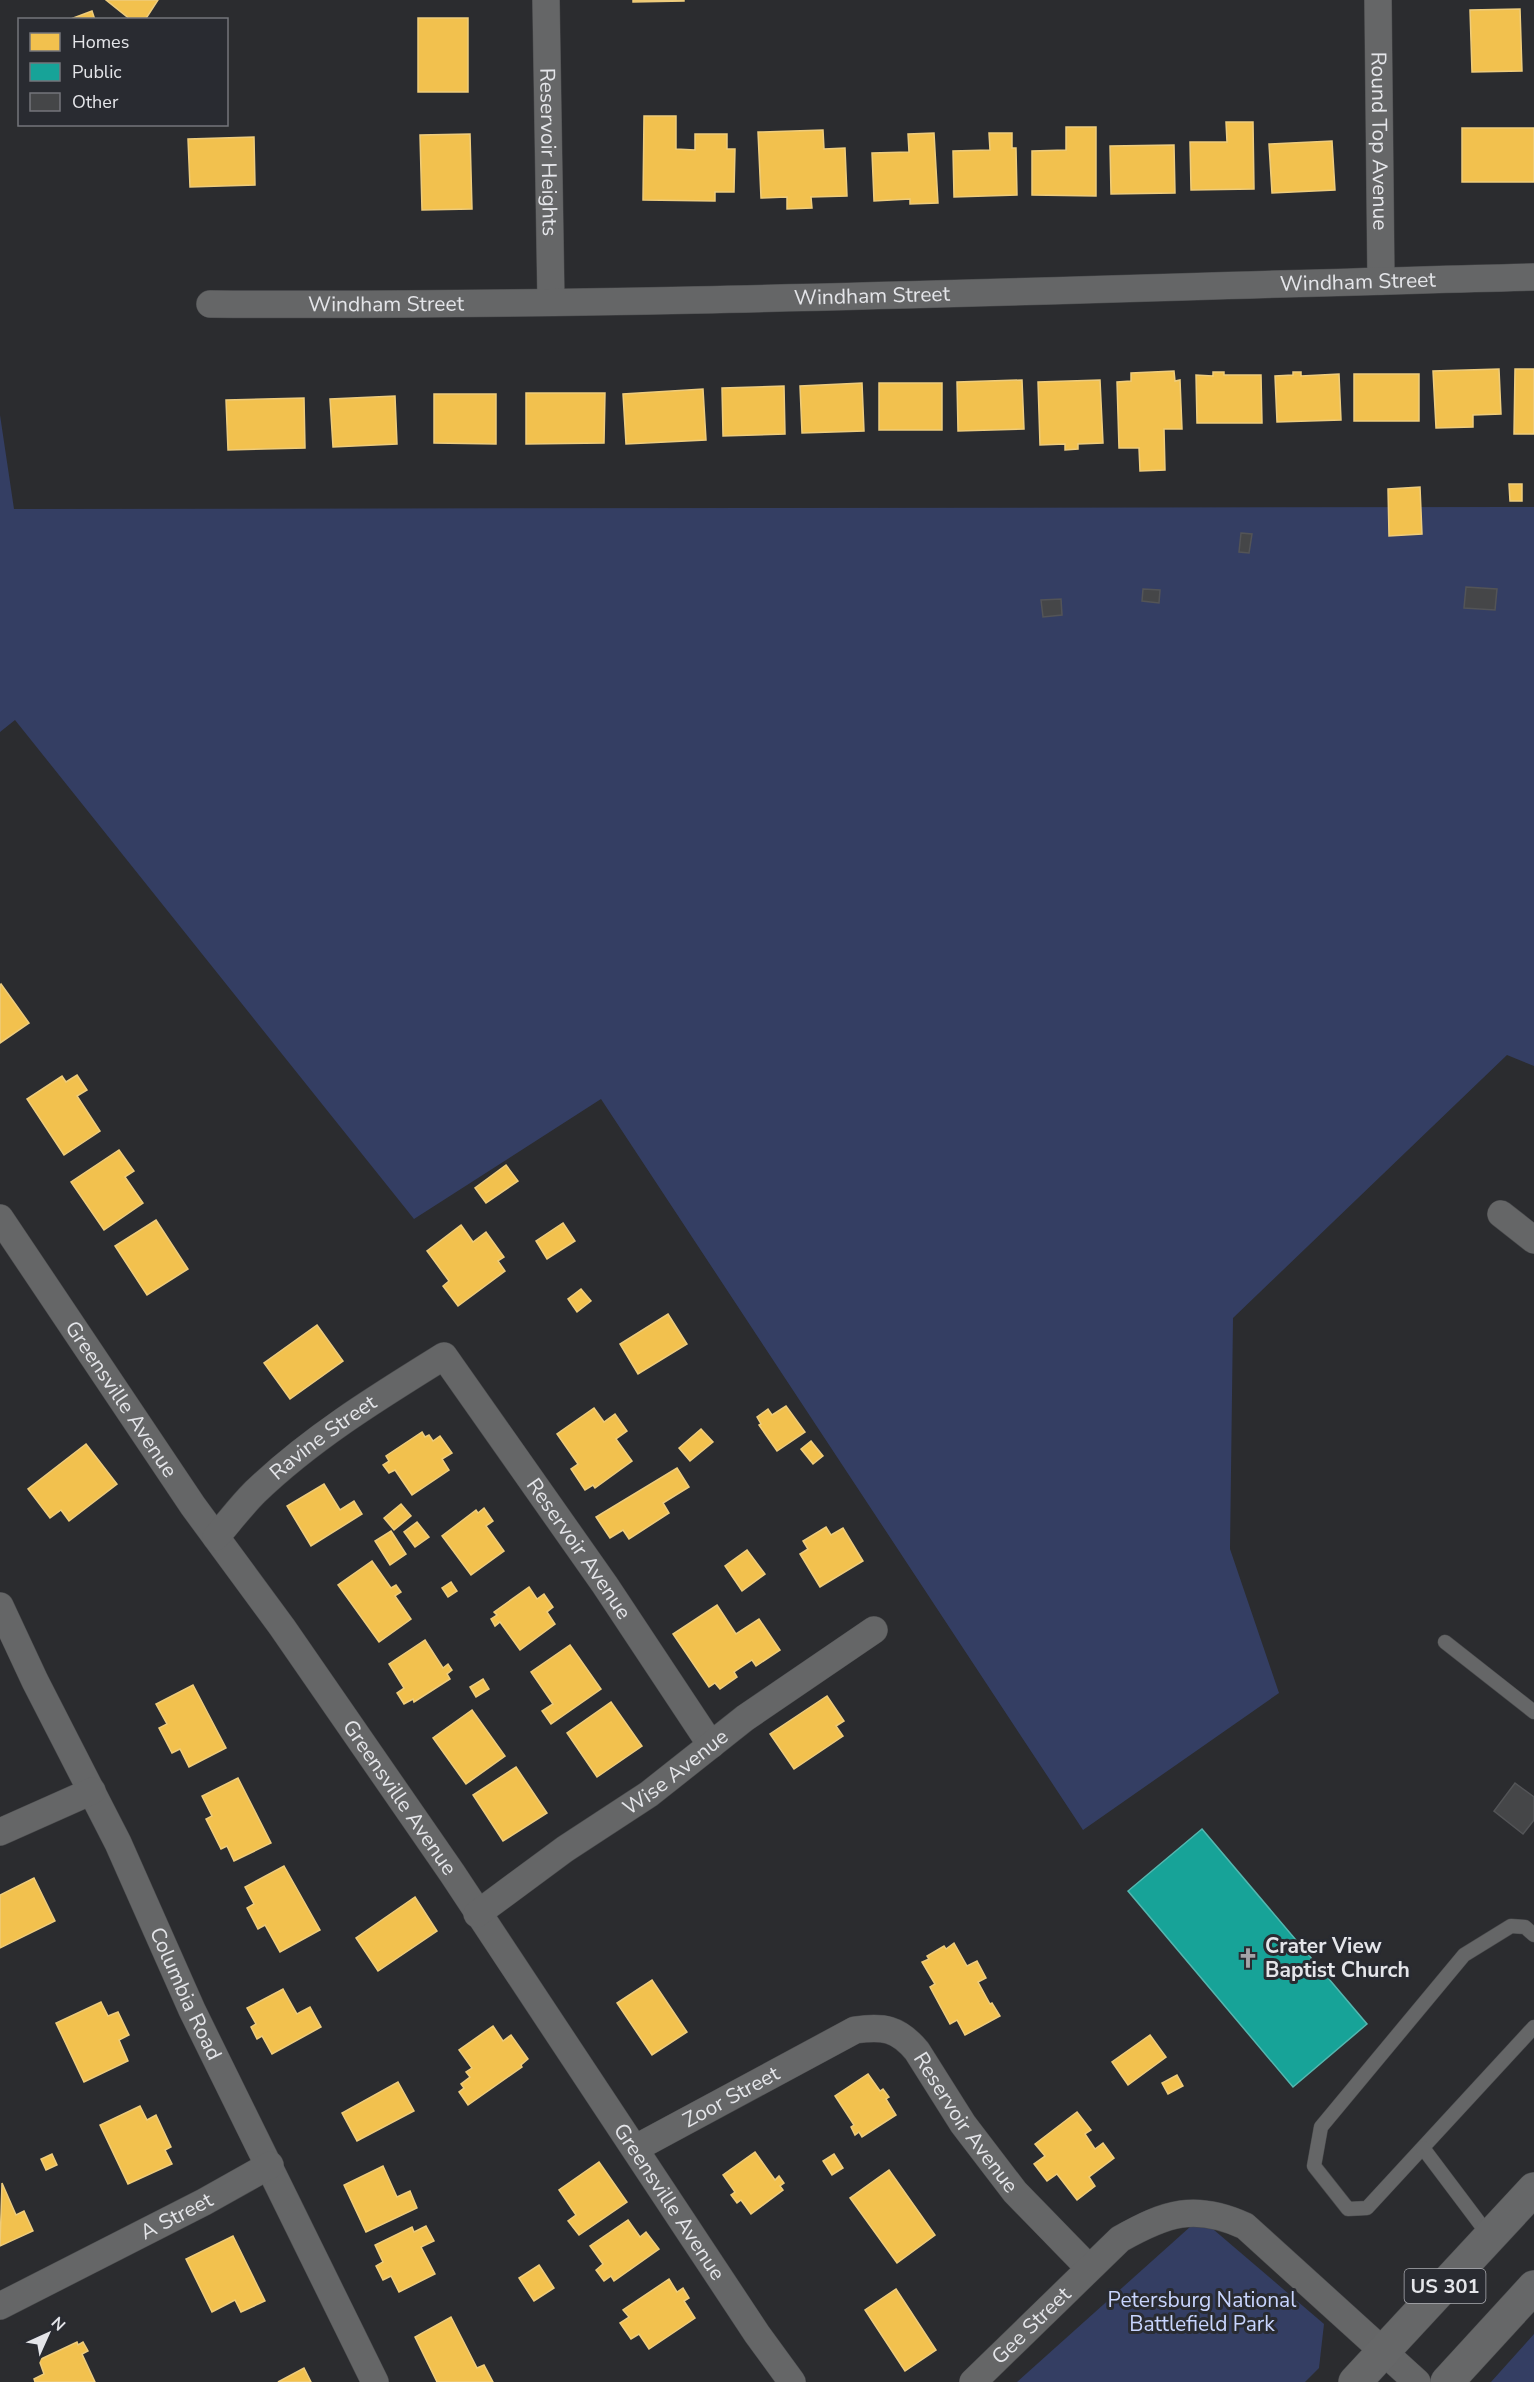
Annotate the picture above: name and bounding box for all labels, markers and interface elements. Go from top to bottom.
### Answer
legend [18,18,228,126]
text: Homes [72,30,129,54]
street label: Round Top Avenue [1365,51,1394,231]
text: Public [72,60,122,84]
street label: Reservoir Heights [533,68,564,236]
text: Other [72,90,119,114]
street label: Windham Street [1279,266,1437,298]
street label: Windham Street [794,280,951,312]
street label: Windham Street [308,290,465,318]
street label: Greensville Avenue [59,1315,184,1483]
street label: Ravine Street [264,1388,382,1486]
street label: Reservoir Avenue [520,1472,638,1625]
street label: Greensville Avenue [336,1714,463,1881]
street label: Wise Avenue [617,1723,734,1822]
street label: Columbia Road [143,1923,229,2065]
place label: Crater View Baptist Church [1265,1932,1410,1984]
church icon: Crater View Baptist Church [1236,1946,1260,1970]
street label: Reservoir Avenue [907,2047,1025,2199]
street label: Zoor Street [678,2059,785,2134]
street label: Greensville Avenue [607,2118,732,2286]
street label: A Street [135,2186,218,2246]
road number: US 301 [1404,2269,1486,2303]
street label: Gee Street [985,2280,1077,2371]
park label: Petersburg National Battlefield Park [1108,2286,1297,2338]
north arrow [18,2304,78,2364]
text: N [46,2312,70,2336]

